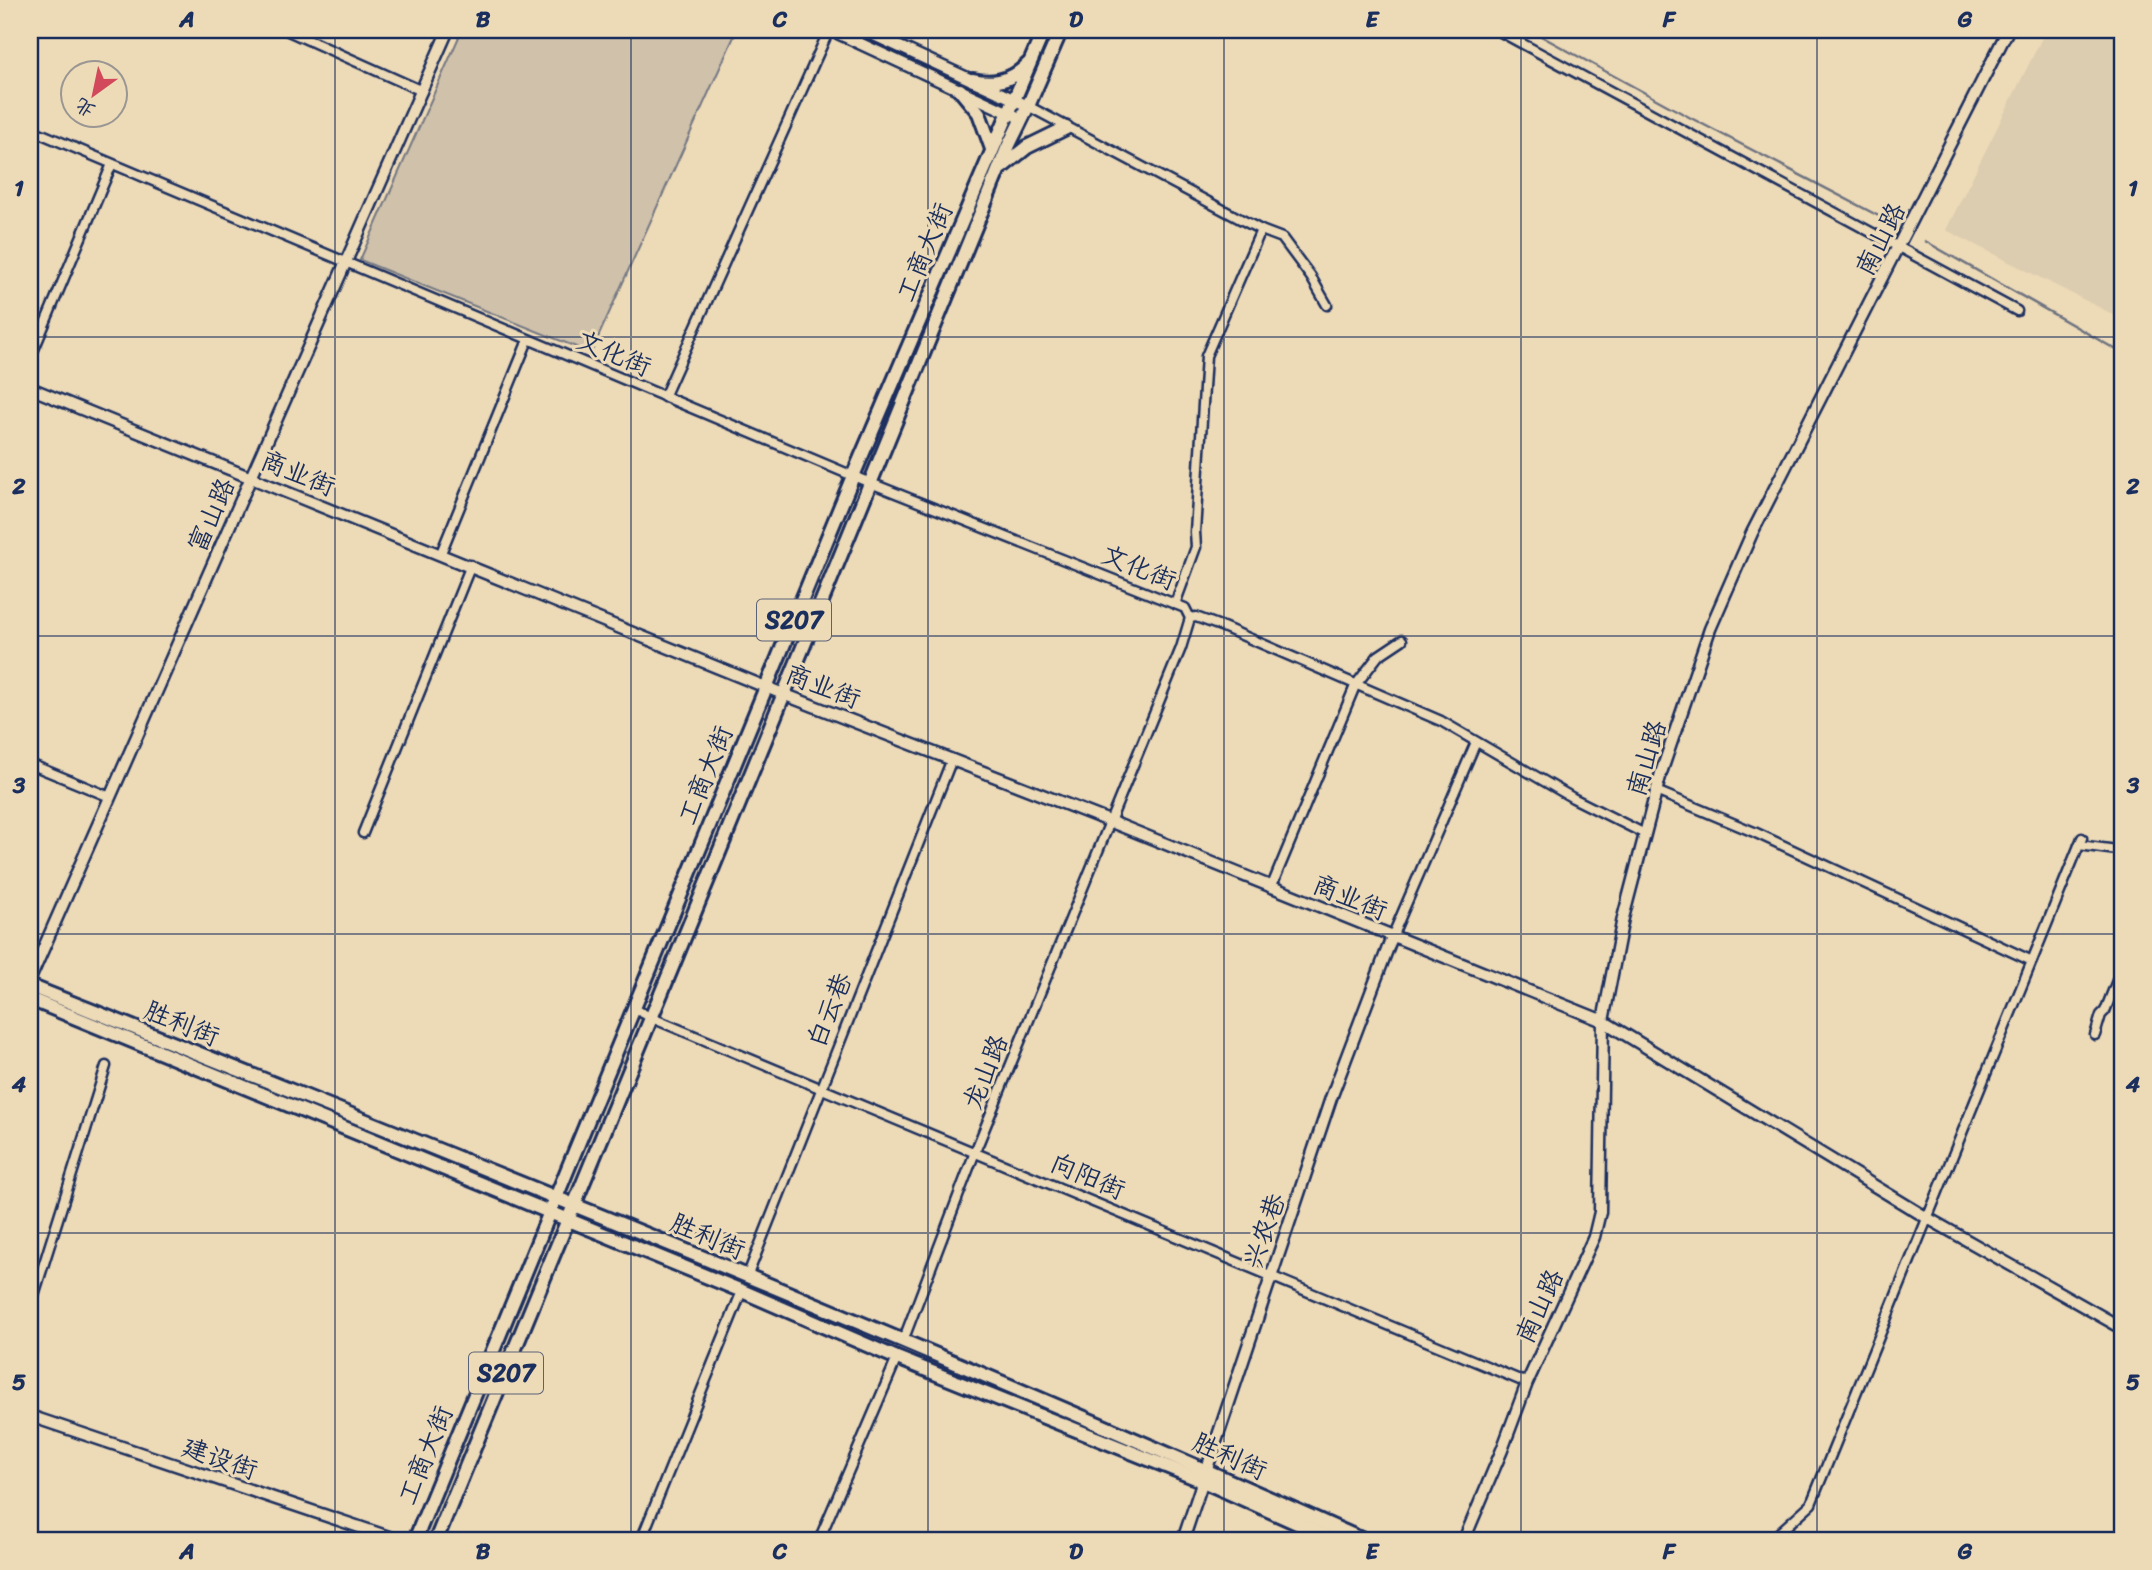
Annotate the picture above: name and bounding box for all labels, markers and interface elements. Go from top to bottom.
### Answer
text: A [178,0,195,40]
text: B [476,0,491,40]
text: C [772,0,788,40]
text: D [1069,0,1084,40]
text: E [1366,0,1381,40]
text: F [1662,0,1677,40]
text: G [1957,0,1973,40]
north arrow [60,60,130,130]
text: 北 [68,89,102,127]
text: 1 [14,168,24,209]
text: 1 [2128,168,2138,209]
street label: 南山路 [1842,194,1918,284]
street label: 工商大街 [883,195,965,309]
street label: 文化街 [569,317,659,389]
street label: 商业街 [253,437,343,509]
text: 2 [11,466,26,507]
text: 2 [2125,466,2140,507]
street label: 富山路 [174,470,248,560]
street label: 文化街 [1094,531,1184,603]
road number: S207 [757,600,831,640]
street label: 商业街 [778,651,868,721]
street label: 南山路 [1613,714,1679,802]
street label: 工商大街 [664,718,746,832]
text: 3 [12,765,26,806]
text: 3 [2126,765,2140,806]
street label: 商业街 [1305,861,1395,933]
street label: 白云巷 [793,965,865,1055]
street label: 胜利街 [137,987,227,1059]
street label: 龙山路 [949,1027,1021,1117]
text: 4 [11,1064,27,1105]
text: 4 [2125,1064,2141,1105]
street label: 向阳街 [1043,1140,1133,1212]
street label: 兴农巷 [1230,1187,1298,1275]
street label: 胜利街 [663,1200,753,1272]
street label: 南山路 [1502,1261,1576,1351]
road number: S207 [469,1352,543,1394]
text: 5 [12,1362,26,1403]
text: 5 [2126,1362,2140,1403]
street label: 工商大街 [384,1398,466,1512]
street label: 胜利街 [1185,1419,1275,1493]
street label: 建设街 [176,1424,264,1492]
text: A [178,1531,195,1570]
text: B [476,1531,491,1570]
text: C [772,1531,788,1570]
text: D [1069,1531,1084,1570]
text: E [1366,1531,1381,1570]
text: F [1662,1531,1677,1570]
text: G [1957,1531,1973,1570]

